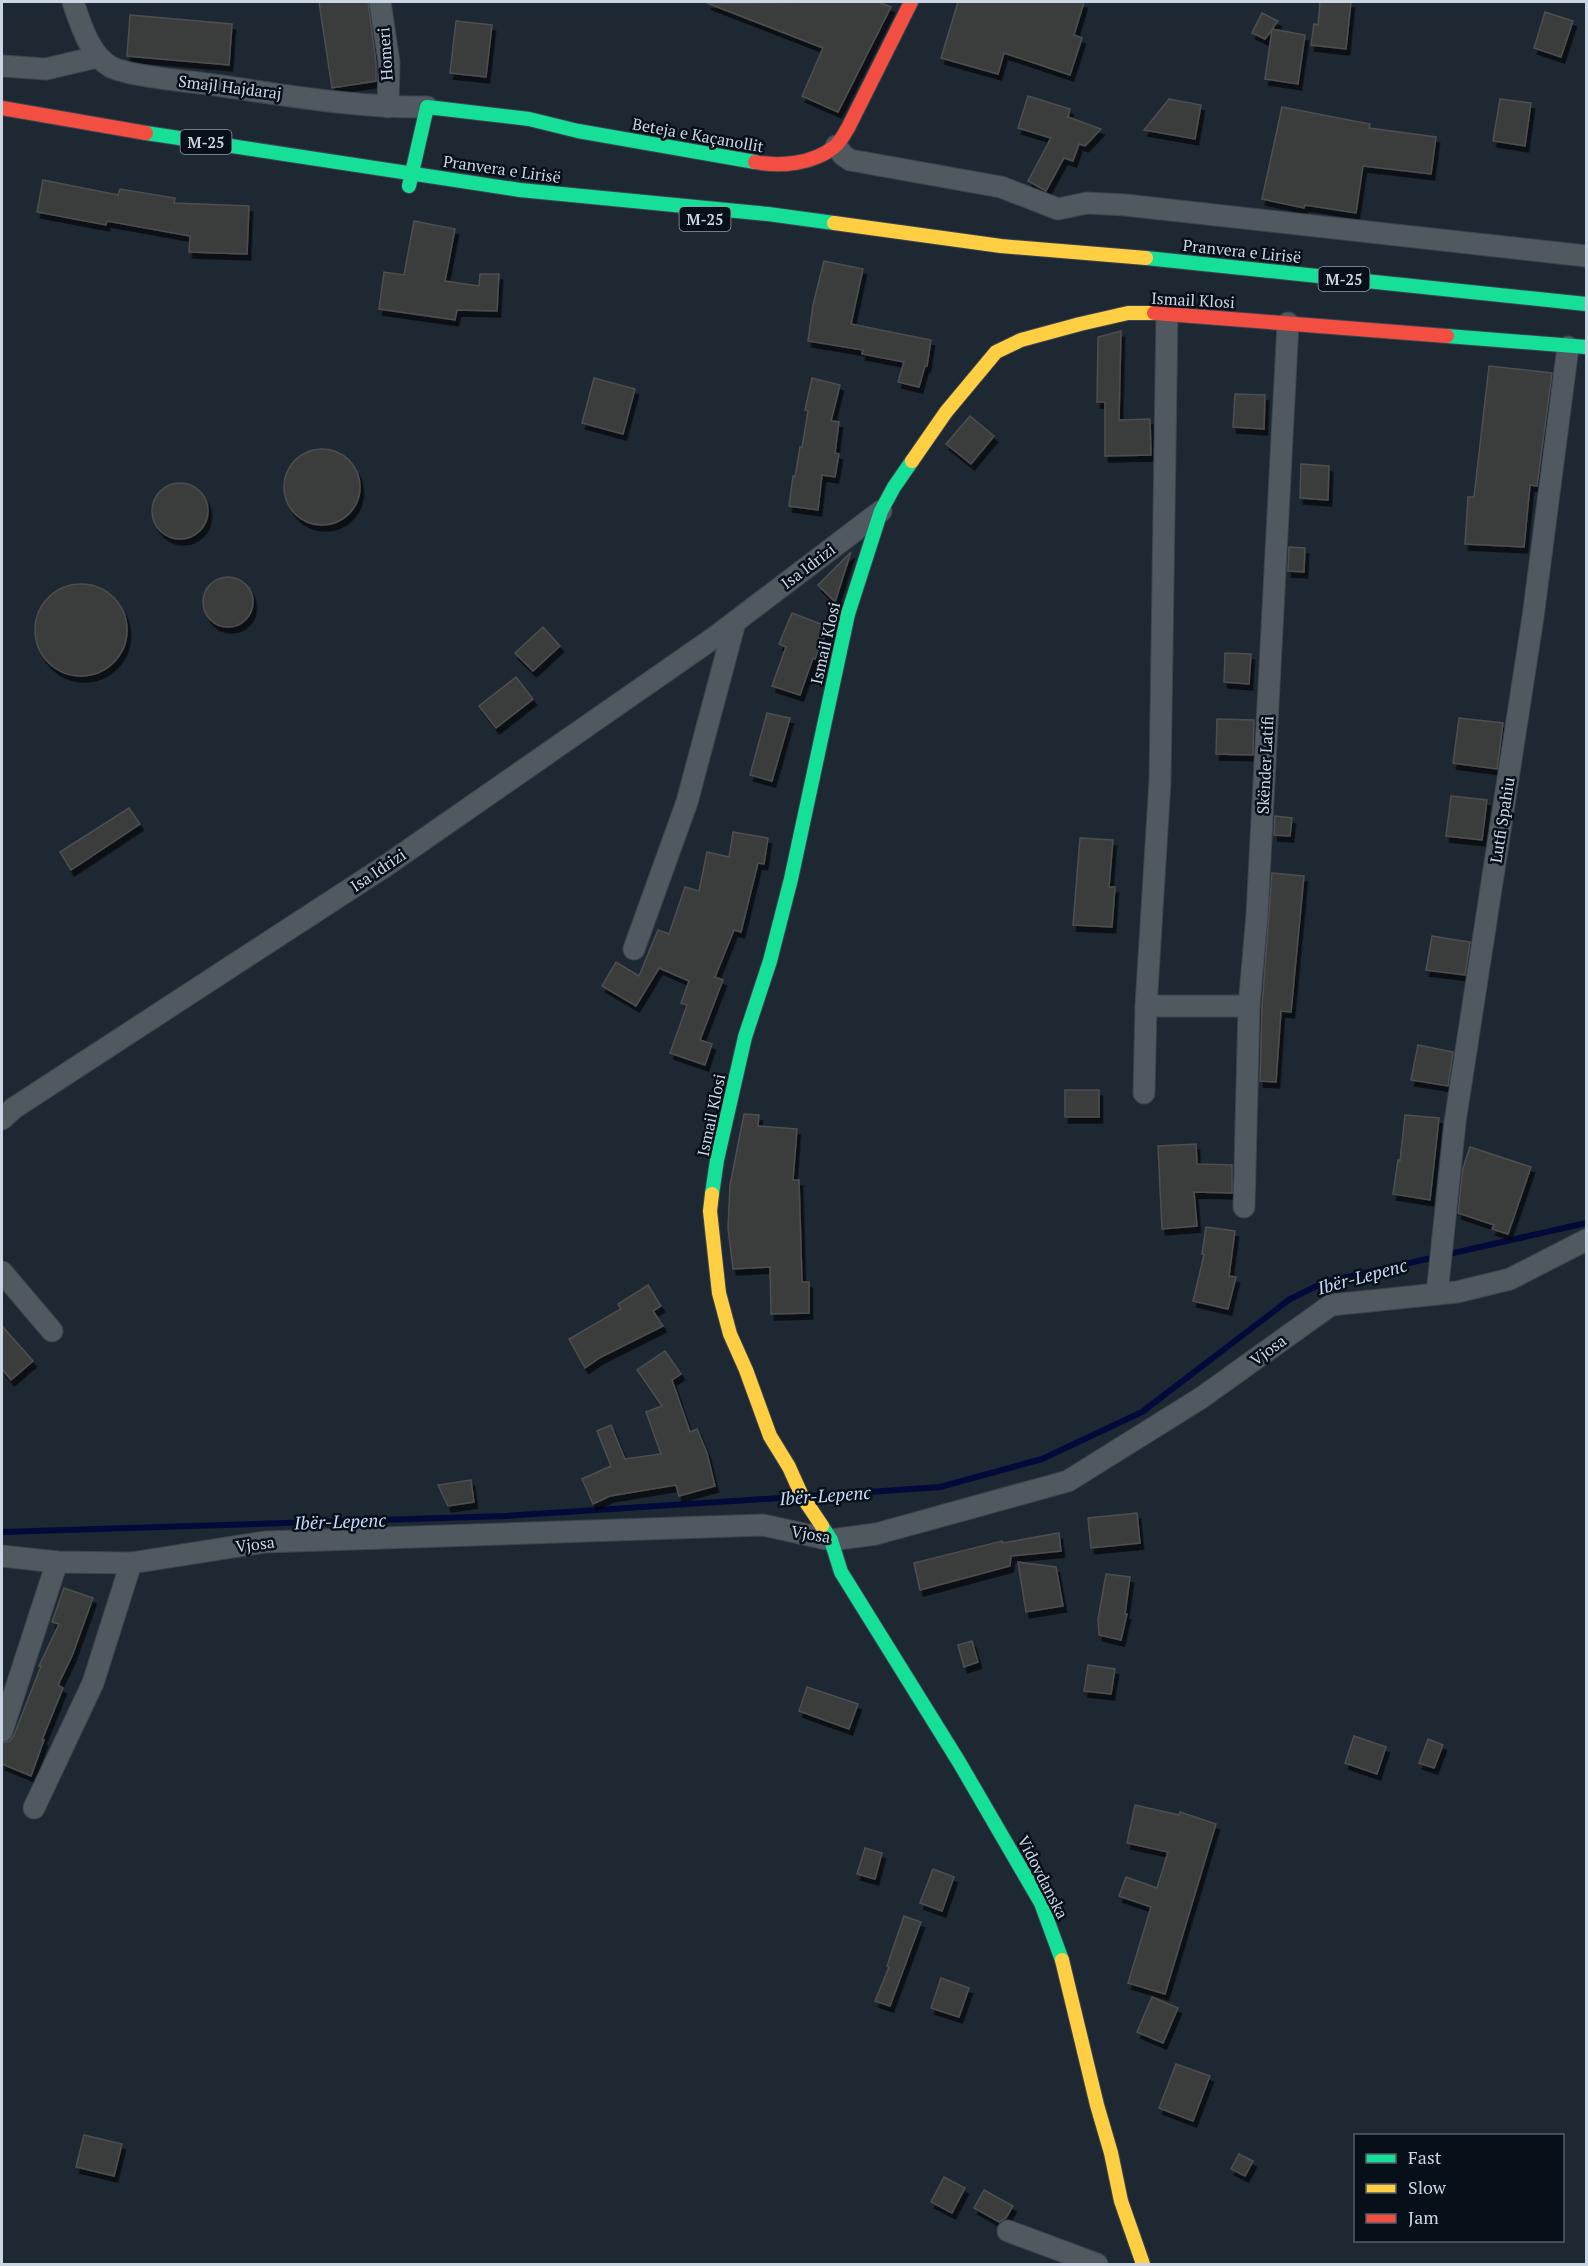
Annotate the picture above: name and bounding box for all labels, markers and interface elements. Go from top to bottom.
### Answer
street label: Homeri [372,26,398,81]
street label: Smajl Hajdaraj [177,70,283,104]
street label: Beteja e Kaçanollit [631,113,765,157]
road number: M-25 [180,130,232,154]
street label: Pranvera e Lirisë [442,150,562,188]
road number: M-25 [680,207,730,231]
street label: Pranvera e Lirisë [1182,234,1302,268]
road number: M-25 [1318,267,1370,291]
street label: Ismail Klosi [1151,287,1236,313]
street label: Isa Idrizi [776,538,840,594]
street label: Ismail Klosi [805,600,845,686]
street label: Skënder Latifi [1251,715,1279,815]
street label: Lutfi Spahiu [1484,776,1520,864]
street label: Isa Idrizi [346,843,410,897]
street label: Ismail Klosi [692,1072,730,1158]
water label: Ibër-Lepenc [1314,1252,1410,1300]
street label: Vjosa [1246,1330,1290,1370]
water label: Ibër-Lepenc [777,1480,872,1510]
water label: Ibër-Lepenc [293,1507,387,1535]
street label: Vjosa [790,1520,832,1548]
street label: Vjosa [234,1531,276,1557]
street label: Vidovdanska [1013,1831,1073,1923]
legend [1354,2134,1564,2242]
text: Fast [1408,2145,1442,2169]
text: Slow [1408,2175,1447,2199]
text: Jam [1408,2205,1439,2229]

